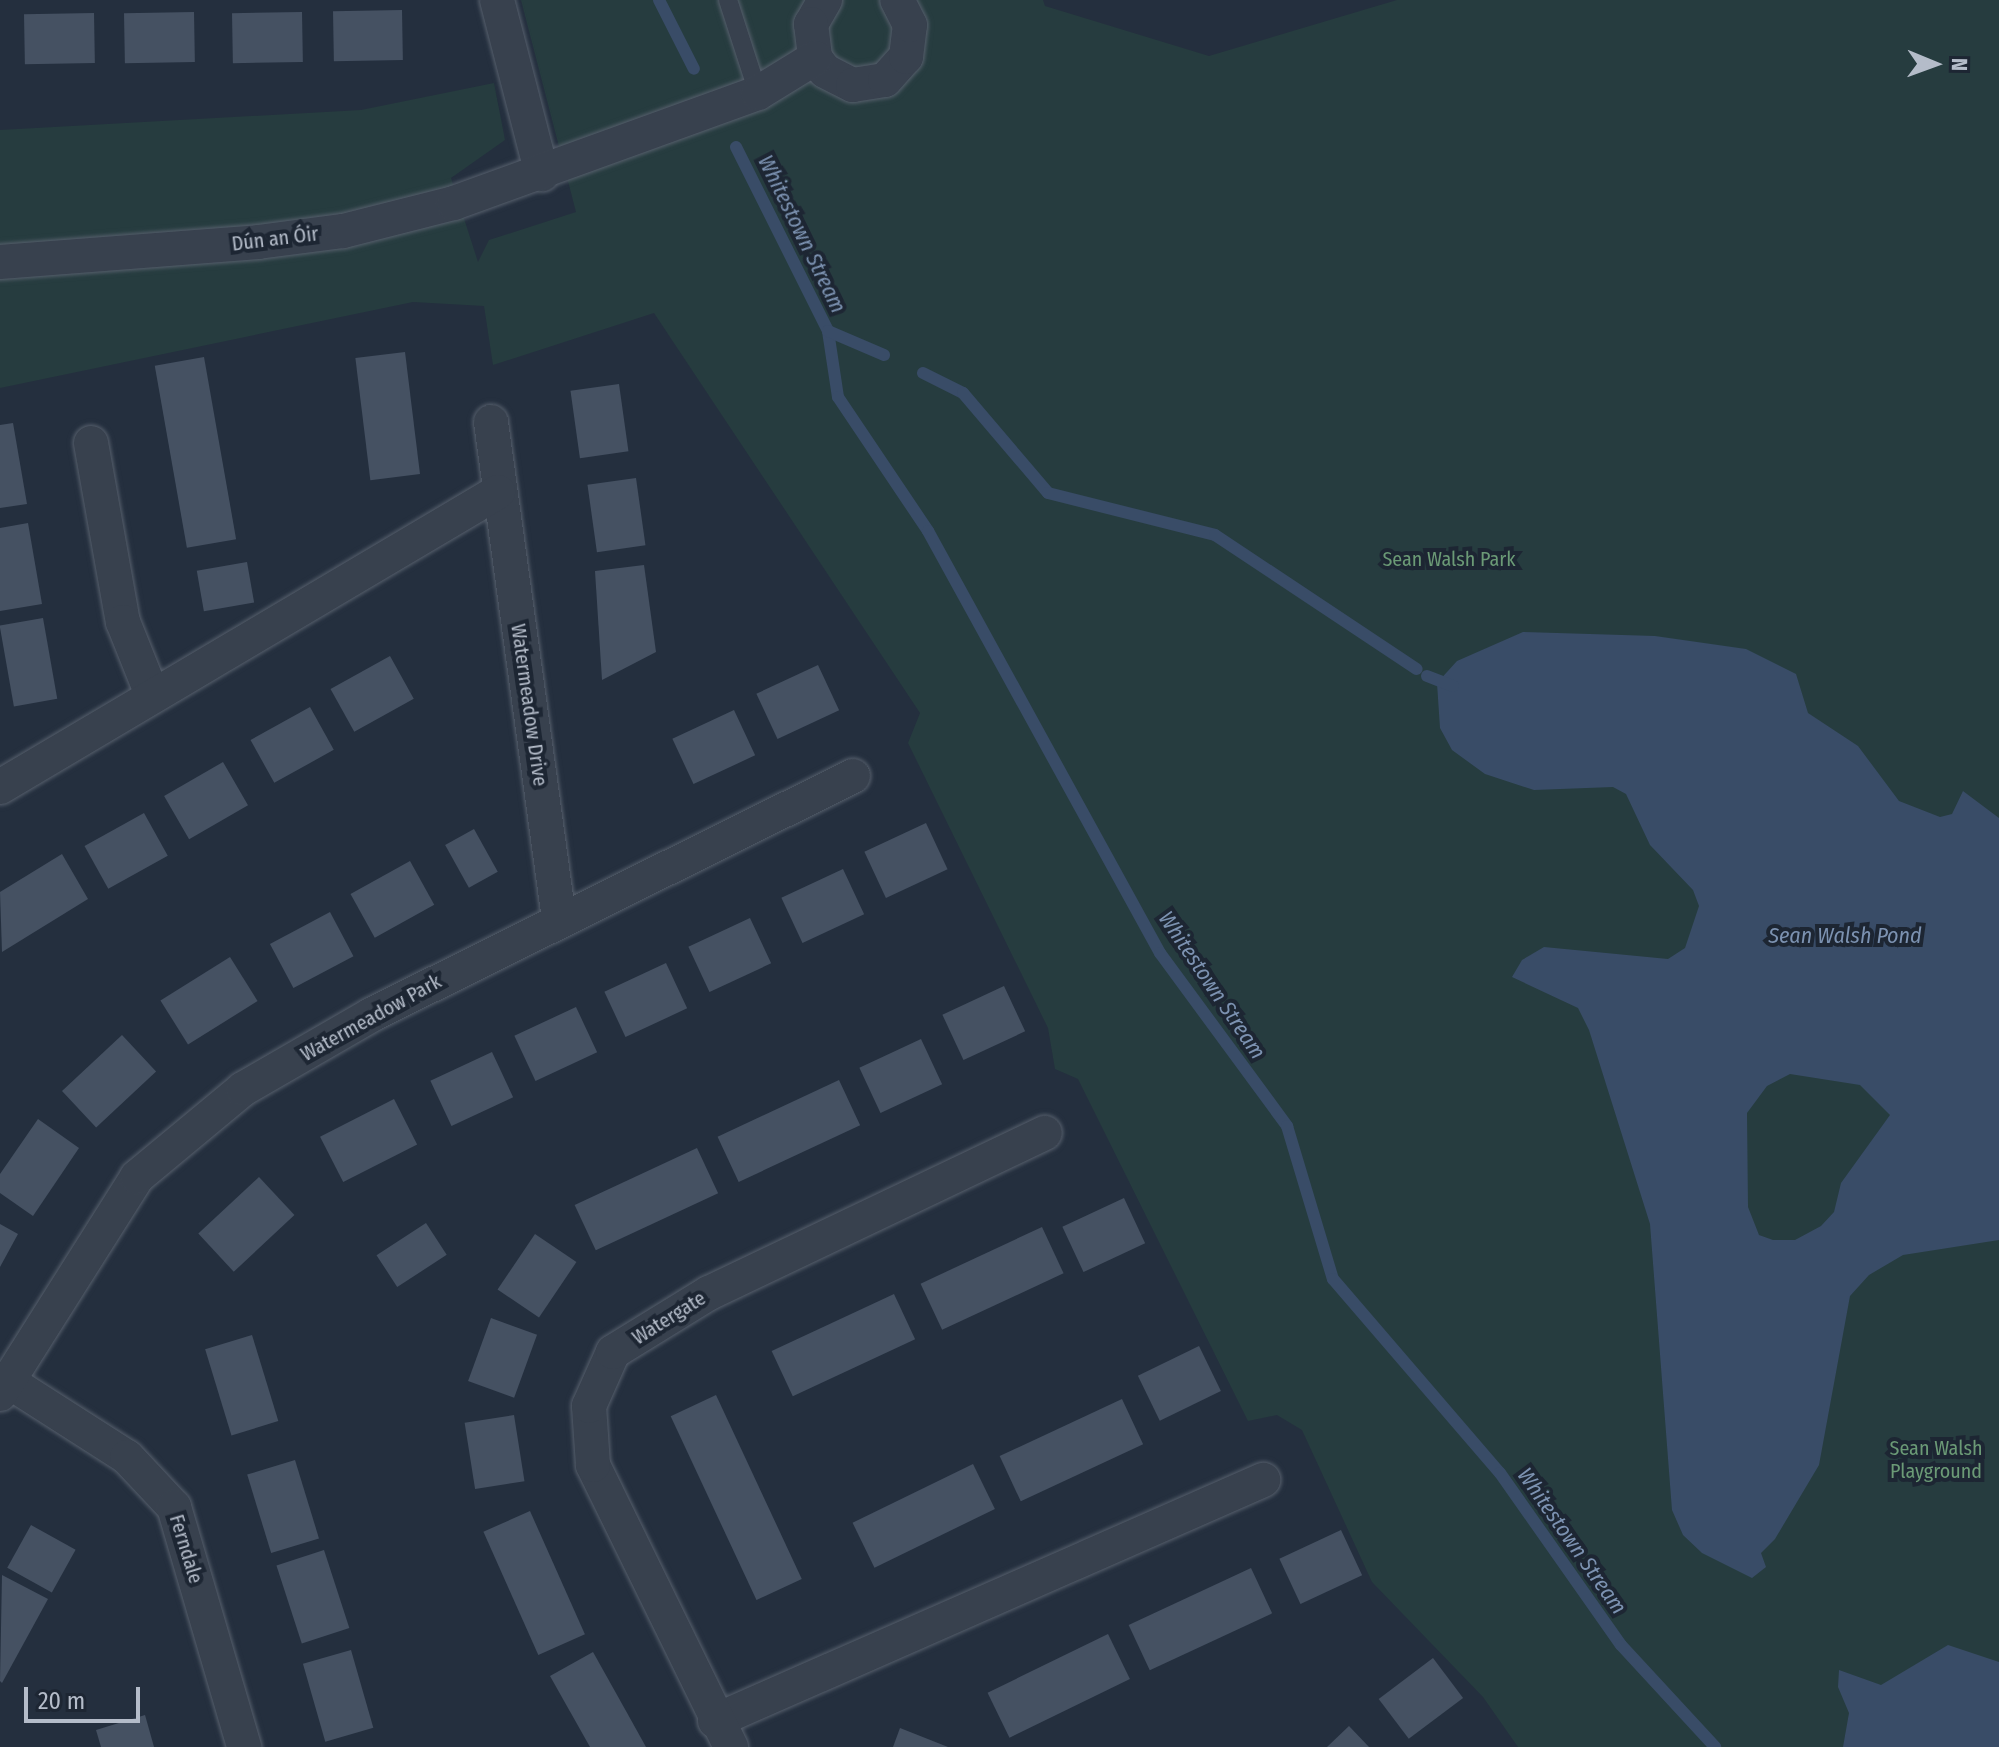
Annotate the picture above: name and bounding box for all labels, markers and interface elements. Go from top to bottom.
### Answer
north arrow [1895,24,1975,104]
text: N [1946,58,1973,71]
water label: Whitestown Stream [752,151,852,317]
street label: Dún an Óir [230,222,320,256]
park label: Sean Walsh Park [1382,547,1516,571]
street label: Watermeadow Drive [506,622,552,788]
water label: Whitestown Stream [1153,906,1271,1064]
water label: Sean Walsh Pond [1768,923,1922,949]
street label: Watermeadow Park [297,970,445,1066]
street label: Watergate [628,1286,710,1350]
park label: Sean Walsh Playground [1890,1436,1982,1483]
water label: Whitestown Stream [1512,1463,1632,1619]
street label: Ferndale [164,1512,208,1586]
scale bar [28,1671,144,1721]
text: 20 m [38,1687,85,1715]

